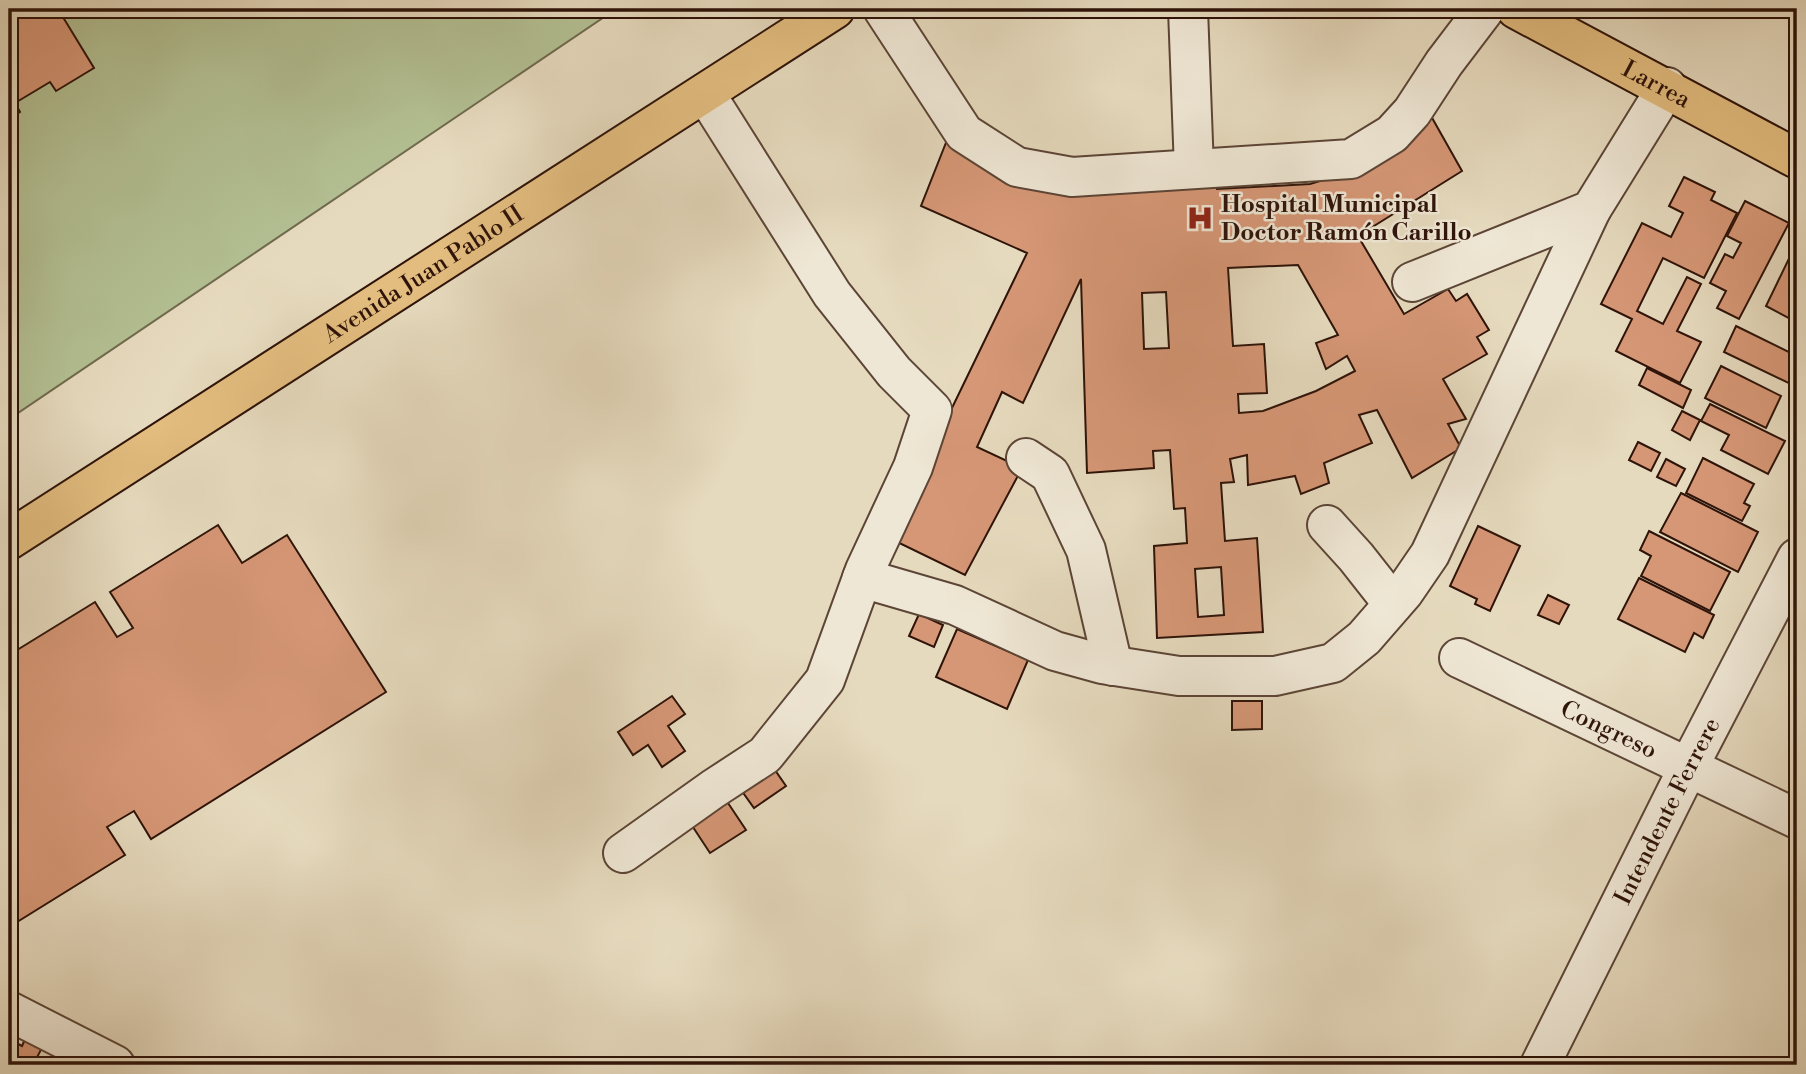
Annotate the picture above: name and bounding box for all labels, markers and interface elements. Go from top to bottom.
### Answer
street label: Larrea [1616,54,1696,116]
place label: Hospital Municipal Doctor Ramón Carillo [1221,190,1472,248]
street label: Avenida Juan Pablo II [317,199,529,351]
hospital icon: Hospital Municipal Doctor Ramón Carillo [1185,203,1215,233]
street label: Congreso [1555,694,1662,766]
street label: Intendente Ferrere [1608,713,1727,910]

